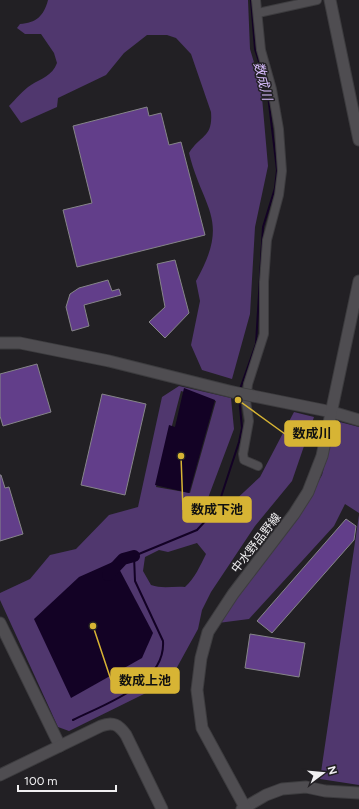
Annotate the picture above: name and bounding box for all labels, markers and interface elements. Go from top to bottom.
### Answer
water label: 数成川 [251,60,275,104]
callout: 数成川 [285,421,340,446]
text: 数成川 [292,426,332,441]
callout: 数成下池 [183,497,251,522]
text: 数成下池 [191,502,243,517]
street label: 中水野品野線 [228,510,284,576]
callout: 数成上池 [111,668,179,693]
text: 数成上池 [119,673,171,688]
north arrow [303,753,343,793]
text: N [325,764,340,776]
scale bar [18,767,116,793]
text: 100 m [24,774,58,788]

